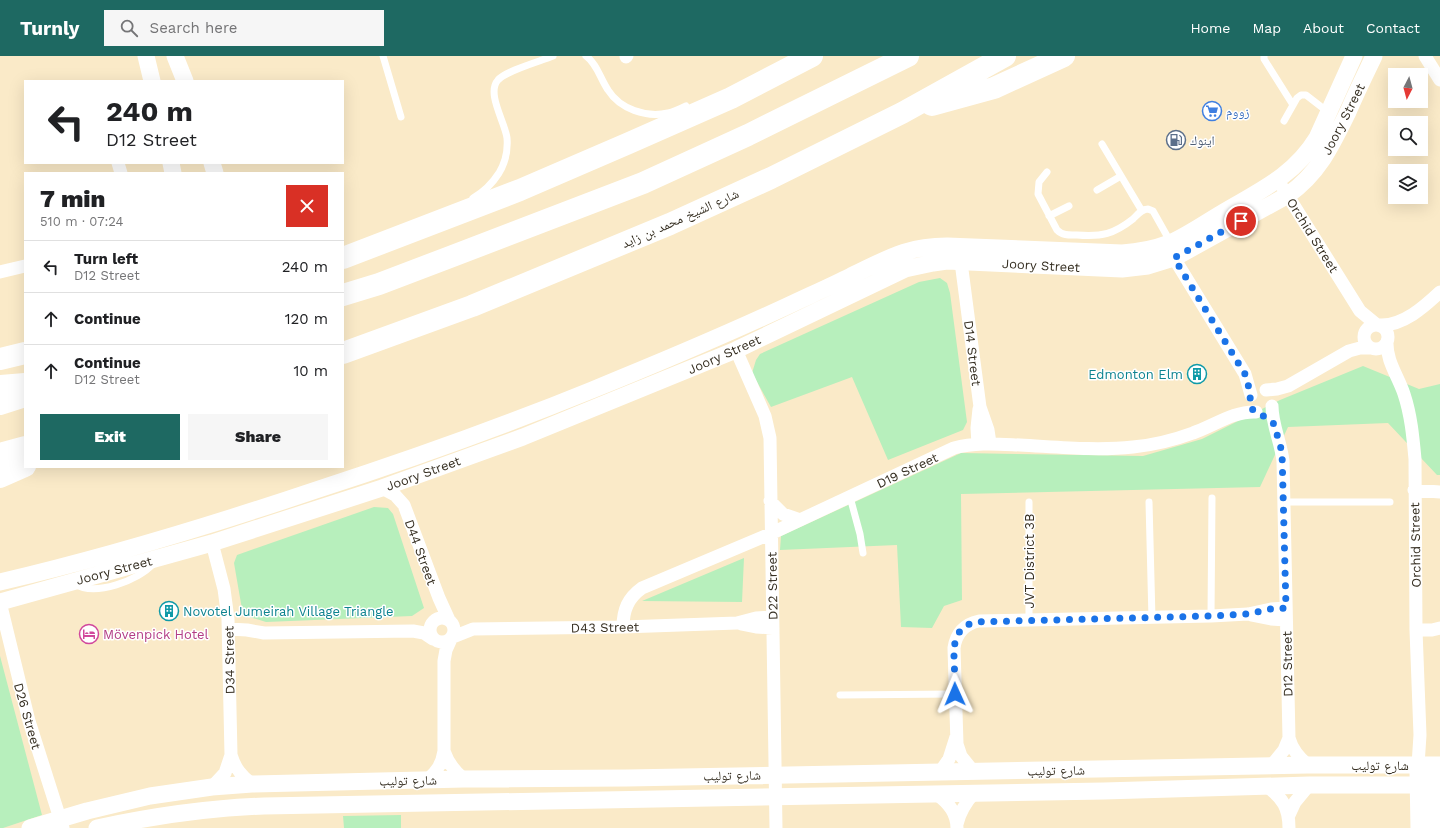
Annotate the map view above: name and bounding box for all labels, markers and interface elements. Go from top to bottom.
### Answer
search box [104,10,384,46]
text: Turnly [20,17,80,40]
icon: search [118,17,140,39]
text: Search here [150,19,237,37]
text: Home [1190,20,1230,36]
text: Map [1252,20,1281,36]
text: About [1303,20,1344,36]
text: Contact [1366,20,1420,36]
north arrow [1388,68,1428,108]
map controls [1388,68,1428,204]
street label: Joory Street [1319,81,1368,157]
text: 240 m [106,95,193,128]
icon: left [40,96,92,148]
supermarket icon: زووم [1201,100,1223,122]
place label: زووم [1226,104,1250,120]
button: search [1388,116,1428,156]
text: D12 Street [106,129,197,150]
fuel station icon: اينوك [1165,129,1187,151]
place label: اينوك [1190,133,1215,149]
button: layers [1388,164,1428,204]
text: 7 min [40,185,105,213]
button: close [286,185,328,227]
street label: شارع الشيخ محمد بن زايد [619,186,742,253]
street label: Orchid Street [1284,195,1342,276]
pin [1224,204,1258,238]
icon: arrive [1230,210,1252,232]
text: 510 m · 07:24 [40,214,123,229]
text: Turn left [74,250,138,268]
icon: left [40,256,62,278]
street label: Joory Street [1002,256,1081,275]
text: 240 m [282,258,328,276]
text: D12 Street [74,268,140,283]
icon: ahead [40,308,62,330]
text: Continue [74,310,141,328]
text: 120 m [285,310,328,328]
street label: D14 Street [961,319,984,387]
street label: Joory Street [685,331,763,377]
text: Continue [74,354,141,372]
icon: ahead [40,360,62,382]
text: 10 m [293,362,328,380]
building icon: Edmonton Elm [1186,363,1208,385]
place label: Edmonton Elm [1088,367,1183,382]
text: D12 Street [74,372,140,387]
button: Exit [40,414,180,460]
button: Share [188,414,328,460]
street label: D19 Street [874,449,941,491]
street label: Joory Street [384,453,463,494]
street label: Orchid Street [1407,502,1424,588]
street label: JVT District 3B [1022,514,1037,608]
street label: D44 Street [402,517,440,588]
street label: D22 Street [764,551,781,620]
street label: Joory Street [74,553,154,588]
building icon: Novotel Jumeirah Village Triangle [158,600,180,622]
place label: Novotel Jumeirah Village Triangle [183,604,394,619]
street label: D43 Street [571,619,640,636]
hotel icon: Mövenpick Hotel [78,623,100,645]
street label: D34 Street [221,625,238,694]
place label: Mövenpick Hotel [103,627,209,642]
street label: D12 Street [1279,631,1296,697]
position arrow [934,673,976,715]
street label: D26 Street [11,681,44,752]
street label: شارع توليب [1351,758,1409,775]
street label: شارع توليب [1027,762,1085,781]
street label: شارع توليب [703,767,761,786]
street label: شارع توليب [379,772,437,791]

